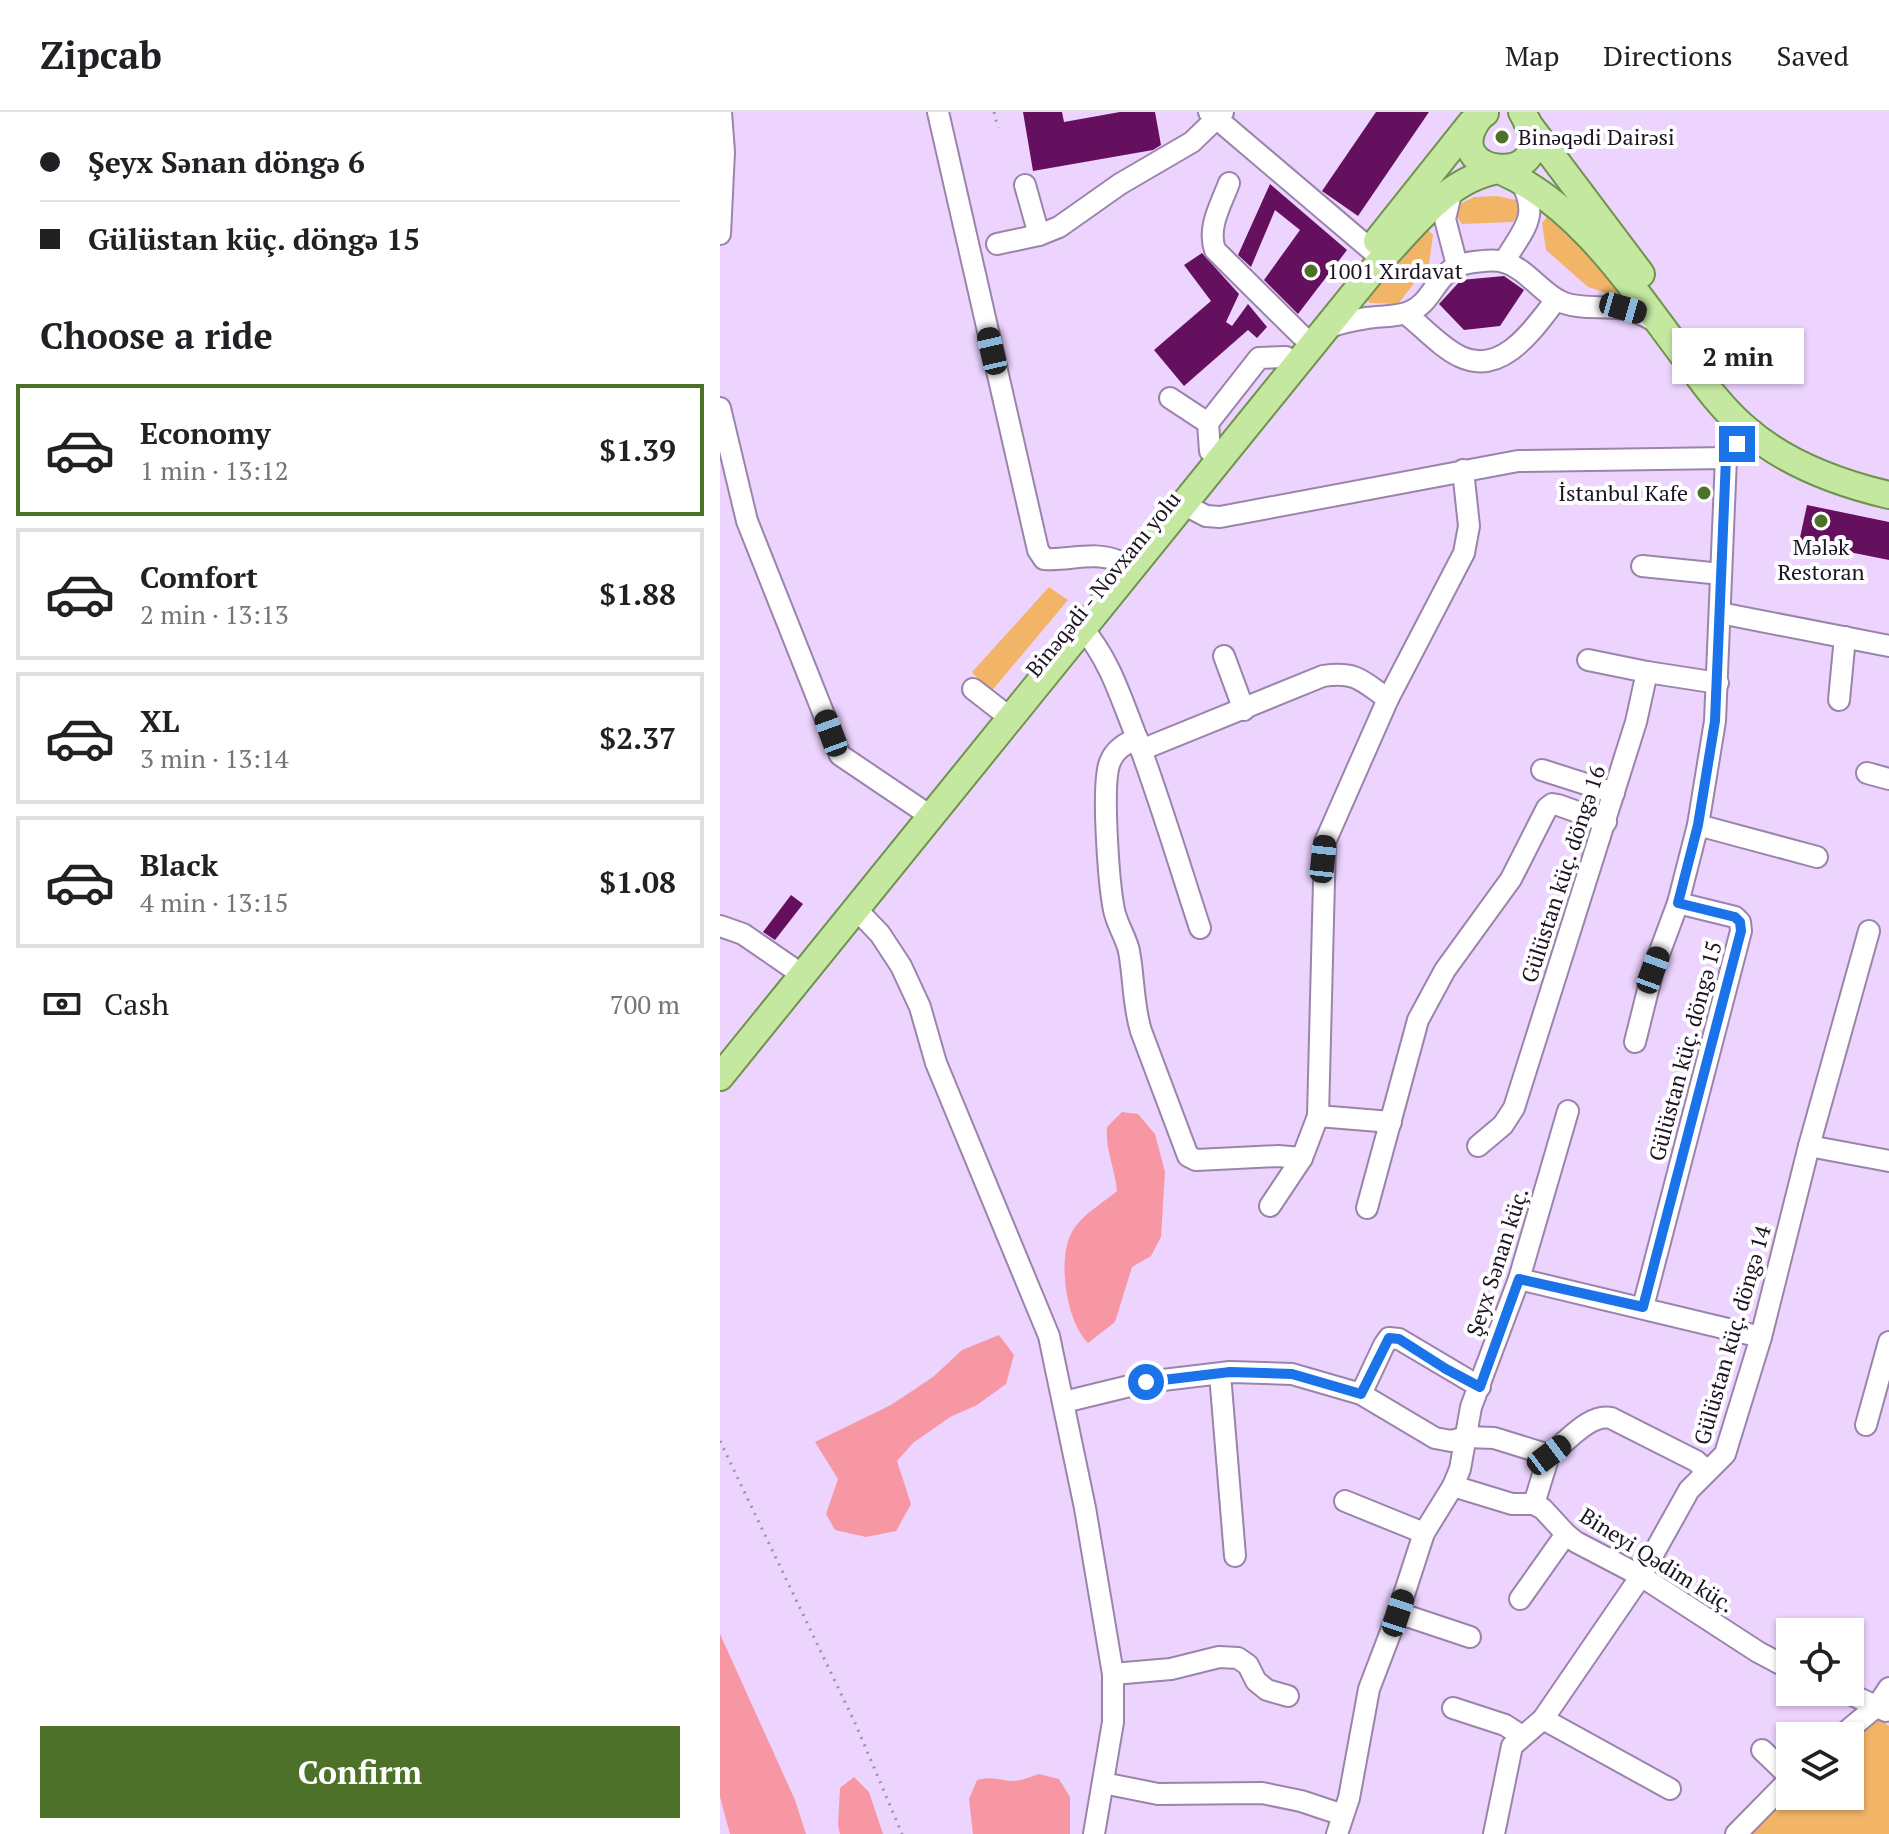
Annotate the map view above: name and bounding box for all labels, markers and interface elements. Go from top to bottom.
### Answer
text: Zipcab [40,30,162,80]
text: Map [1505,37,1559,74]
text: Directions [1603,37,1733,74]
text: Saved [1777,37,1849,74]
place label: Binəqədi Dairəsi [1518,122,1675,151]
marker: Binəqədi Dairəsi [1493,128,1511,146]
text: Şeyx Sənan döngə 6 [88,142,365,182]
text: Gülüstan küç. döngə 15 [88,219,420,259]
place label: 1001 Xırdavat [1327,256,1463,285]
marker: 1001 Xırdavat [1302,262,1320,280]
car [1597,290,1649,326]
text: Choose a ride [40,312,273,359]
car [975,325,1009,377]
callout: 2 min [1671,328,1803,384]
text: 2 min [1702,339,1774,373]
text: Economy [140,413,271,453]
icon: car [44,414,116,486]
route end [1719,426,1755,462]
text: $1.39 [599,430,676,470]
text: 1 min · 13:12 [140,453,289,487]
place label: İstanbul Kafe [1558,478,1688,507]
marker: İstanbul Kafe [1695,484,1713,502]
street label: Binəqədi - Novxanı yolu [1019,485,1187,682]
marker: Mələk Restoran [1812,512,1830,530]
place label: Mələk Restoran [1777,532,1865,586]
text: Comfort [140,557,258,597]
icon: car [44,558,116,630]
text: $1.88 [599,574,676,614]
text: 2 min · 13:13 [140,597,289,631]
text: XL [140,701,179,741]
icon: car [44,702,116,774]
car [812,706,850,760]
text: $2.37 [599,718,676,758]
text: 3 min · 13:14 [140,741,289,775]
street label: Gülüstan küç. döngə 16 [1514,761,1611,986]
car [1309,834,1337,884]
text: Black [140,845,218,885]
icon: car [44,846,116,918]
text: $1.08 [599,862,676,902]
text: 4 min · 13:15 [140,885,289,919]
street label: Gülüstan küç. döngə 15 [1641,938,1728,1164]
car [1634,943,1672,997]
icon: cash [40,982,84,1026]
text: Cash [104,984,169,1024]
text: 700 m [610,987,680,1021]
street label: Şeyx Sənan küç. [1459,1184,1534,1340]
street label: Gülüstan küç. döngə 14 [1686,1222,1777,1448]
route start [1128,1364,1164,1400]
car [1523,1431,1575,1479]
street label: Bineyi Qədim küç. [1575,1500,1740,1619]
car [1379,1586,1417,1640]
map controls [1776,1618,1864,1810]
button: locate [1776,1618,1864,1706]
button: layers [1776,1722,1864,1810]
button: Confirm [40,1726,680,1818]

